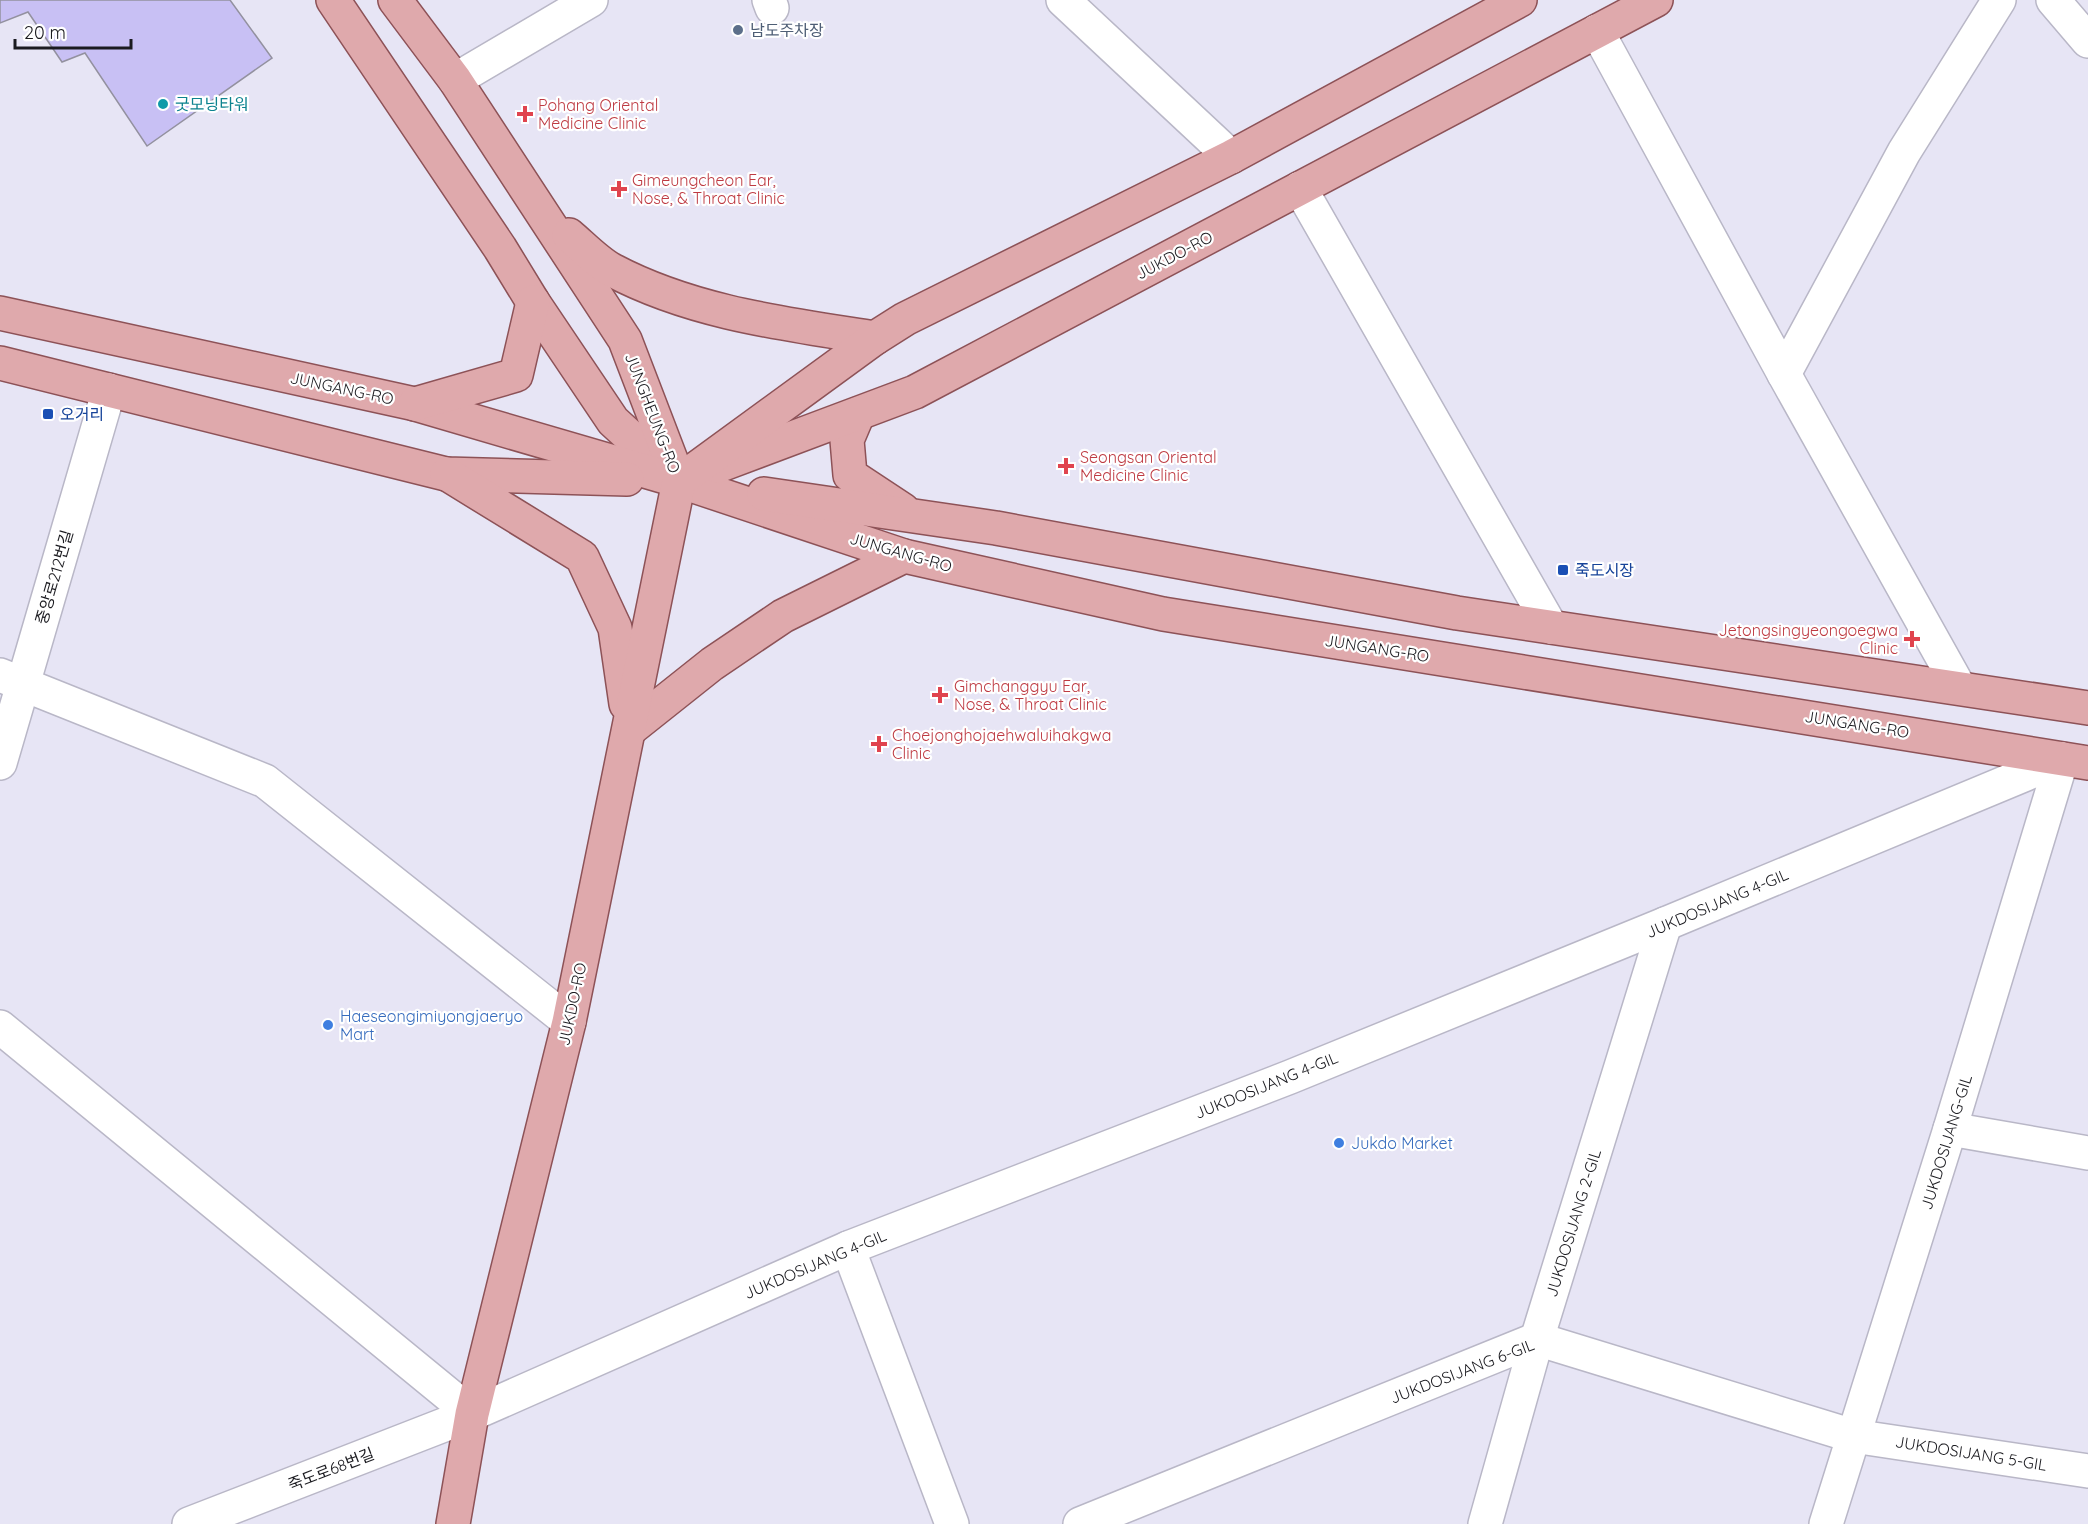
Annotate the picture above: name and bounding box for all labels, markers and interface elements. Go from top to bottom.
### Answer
scale bar [15,12,130,50]
place label: 남도주차장 [750,20,824,40]
text: 20 m [24,21,66,44]
marker: 남도주차장 [731,23,745,37]
place label: 굿모닝타워 [175,94,249,114]
place label: Pohang Oriental Medicine Clinic [538,95,658,133]
marker: 굿모닝타워 [156,97,170,111]
marker: Pohang Oriental Medicine Clinic [516,105,534,123]
place label: Gimeungcheon Ear, Nose, & Throat Clinic [632,170,785,208]
marker: Gimeungcheon Ear, Nose, & Throat Clinic [610,180,628,198]
street label: JUKDO-RO [1132,226,1216,284]
street label: JUNGHEUNG-RO [621,350,685,476]
street label: JUNGANG-RO [288,367,396,409]
place label: 오거리 [60,404,104,424]
marker: 오거리 [41,407,55,421]
place label: Seongsan Oriental Medicine Clinic [1080,447,1217,485]
marker: Seongsan Oriental Medicine Clinic [1057,457,1075,475]
street label: 중앙로212번길 [31,528,77,626]
street label: JUNGANG-RO [848,528,954,576]
place label: 죽도시장 [1575,560,1634,580]
marker: 죽도시장 [1556,563,1570,577]
place label: Jetongsingyeongoegwa Clinic [1719,620,1898,658]
street label: JUNGANG-RO [1323,630,1431,666]
marker: Jetongsingyeongoegwa Clinic [1903,630,1921,648]
place label: Gimchanggyu Ear, Nose, & Throat Clinic [954,676,1107,714]
marker: Gimchanggyu Ear, Nose, & Throat Clinic [931,686,949,704]
street label: JUNGANG-RO [1803,706,1911,742]
place label: Choejonghojaehwaluihakgwa Clinic [892,725,1111,763]
marker: Choejonghojaehwaluihakgwa Clinic [870,735,888,753]
street label: JUKDOSIJANG 4-GIL [1643,864,1792,942]
street label: JUKDO-RO [553,961,591,1047]
place label: Haeseongimiyongjaeryo Mart [340,1006,523,1044]
marker: Haeseongimiyongjaeryo Mart [321,1018,335,1032]
street label: JUKDOSIJANG 4-GIL [1191,1047,1341,1123]
street label: JUKDOSIJANG-GIL [1916,1072,1976,1212]
place label: Jukdo Market [1351,1133,1453,1153]
marker: Jukdo Market [1332,1136,1346,1150]
street label: JUKDOSIJANG 2-GIL [1541,1146,1605,1299]
street label: JUKDOSIJANG 4-GIL [741,1225,890,1303]
street label: JUKDOSIJANG 6-GIL [1387,1334,1537,1408]
street label: JUKDOSIJANG 5-GIL [1894,1431,2049,1475]
street label: 죽도로68번길 [285,1443,377,1495]

